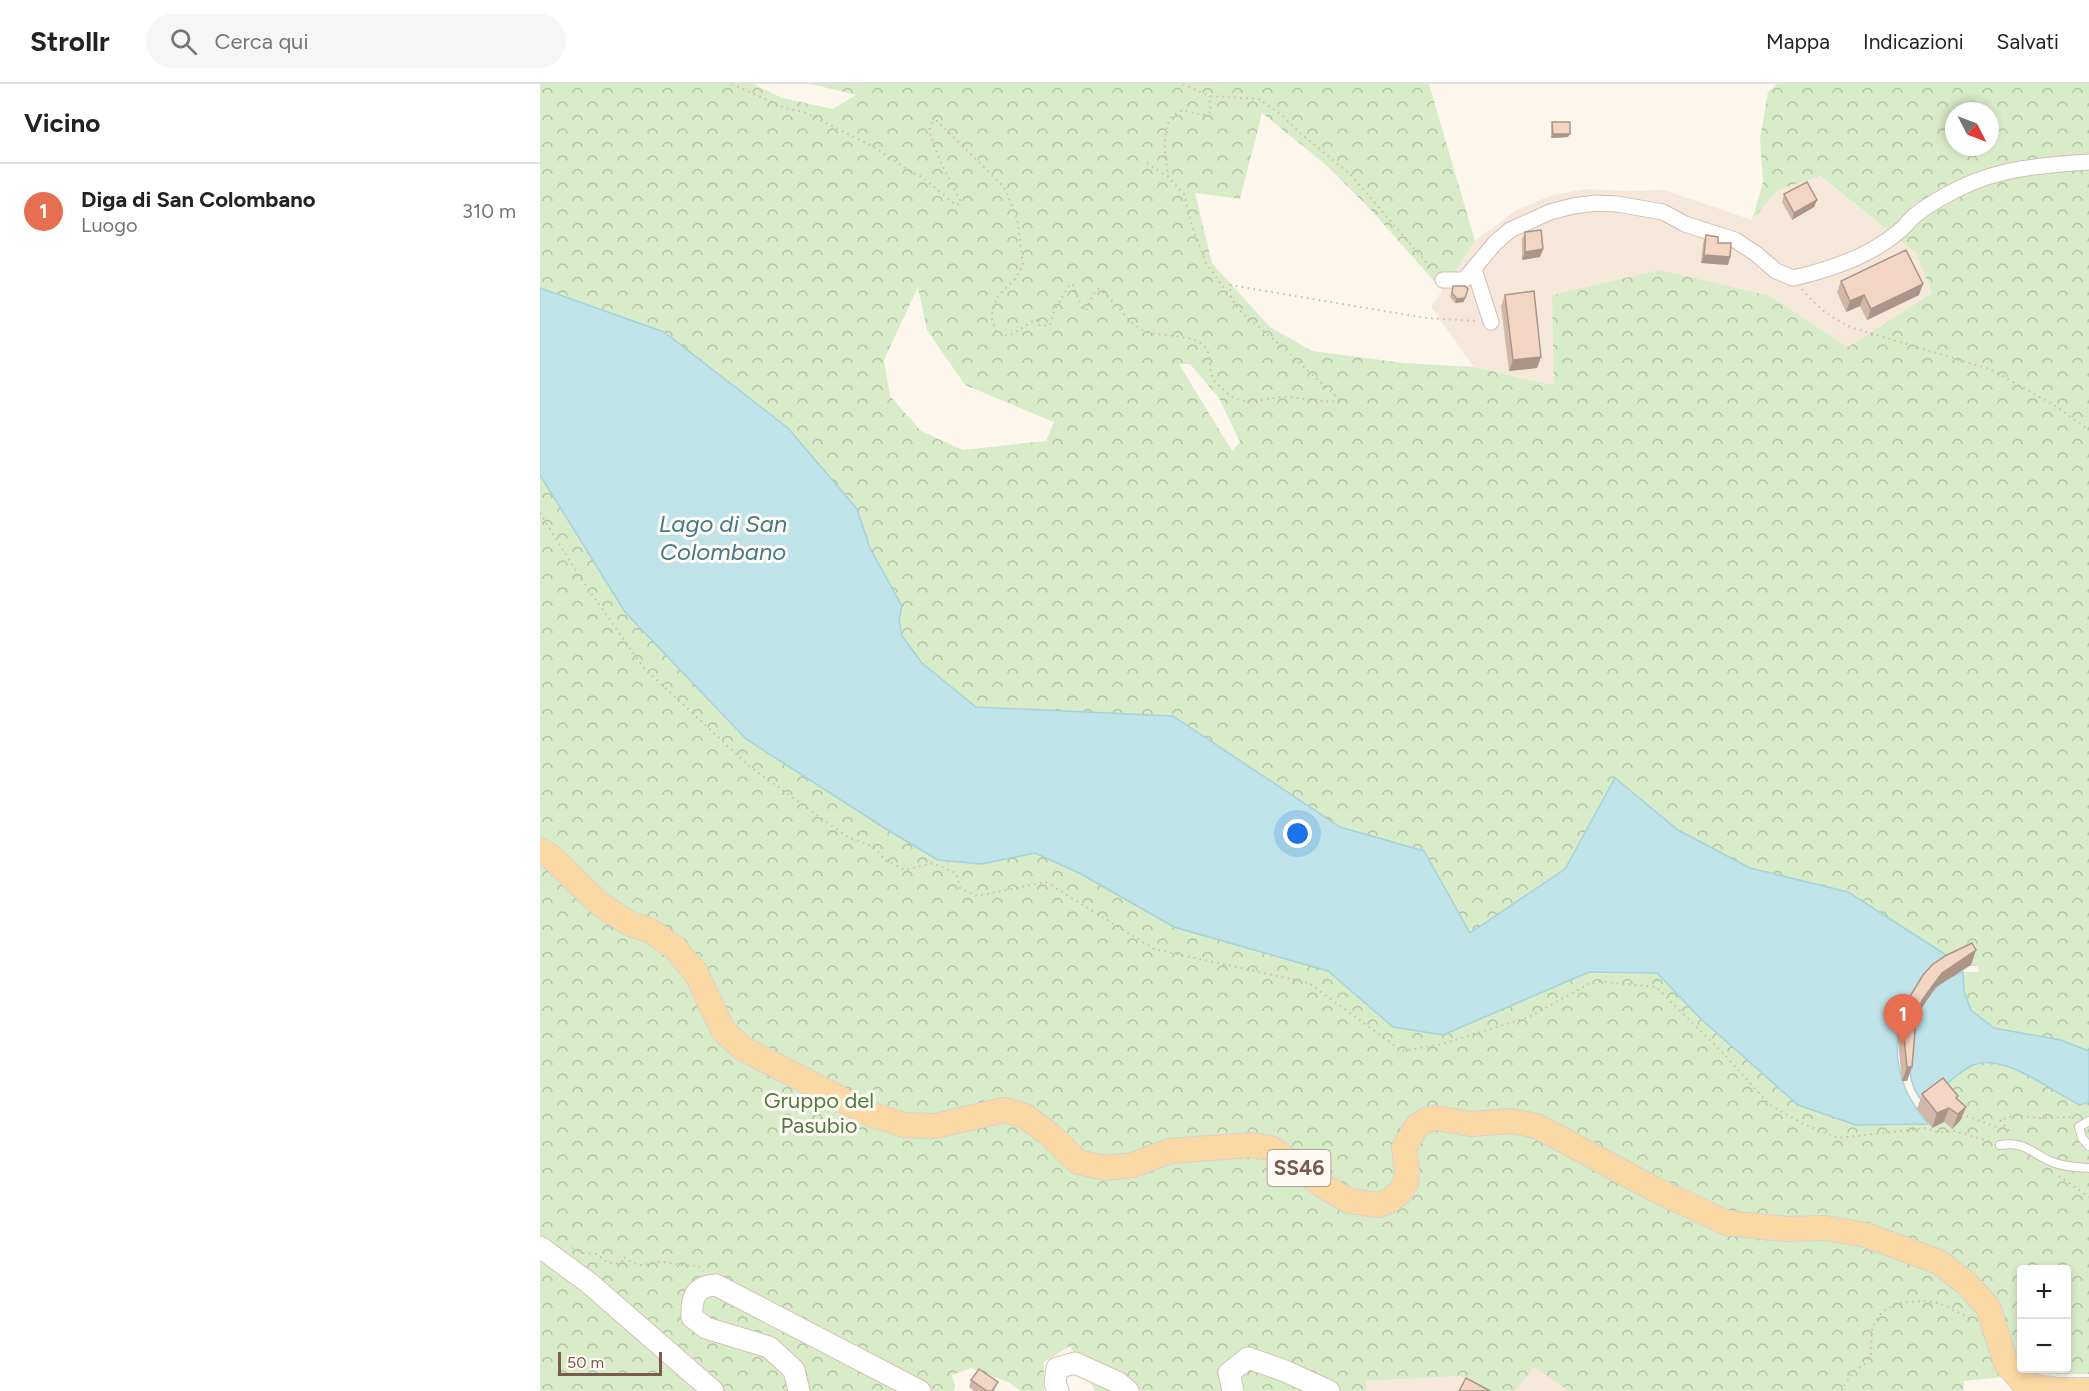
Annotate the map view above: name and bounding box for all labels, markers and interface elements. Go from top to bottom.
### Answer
search box [146,14,566,68]
text: Strollr [30,24,110,58]
icon: search [167,25,200,58]
text: Cerca qui [215,28,309,55]
text: Mappa [1766,29,1830,54]
text: Indicazioni [1863,29,1964,54]
text: Salvati [1997,29,2059,54]
north arrow [1945,102,1999,156]
text: Vicino [24,107,100,139]
text: Diga di San Colombano [81,186,315,213]
text: 1 [39,199,48,223]
text: 310 m [462,199,516,223]
text: Luogo [81,213,138,237]
water label: Lago di San Colombano [659,509,787,566]
your location [1283,819,1312,848]
pin: 1 [1884,994,1922,1044]
park label: Gruppo del Pasubio [764,1087,874,1139]
road number: SS46 [1268,1150,1330,1186]
map controls [2017,1265,2071,1373]
button: + [2017,1265,2071,1319]
button: − [2017,1319,2071,1373]
scale bar [558,1349,662,1376]
text: 50 m [567,1353,604,1372]

